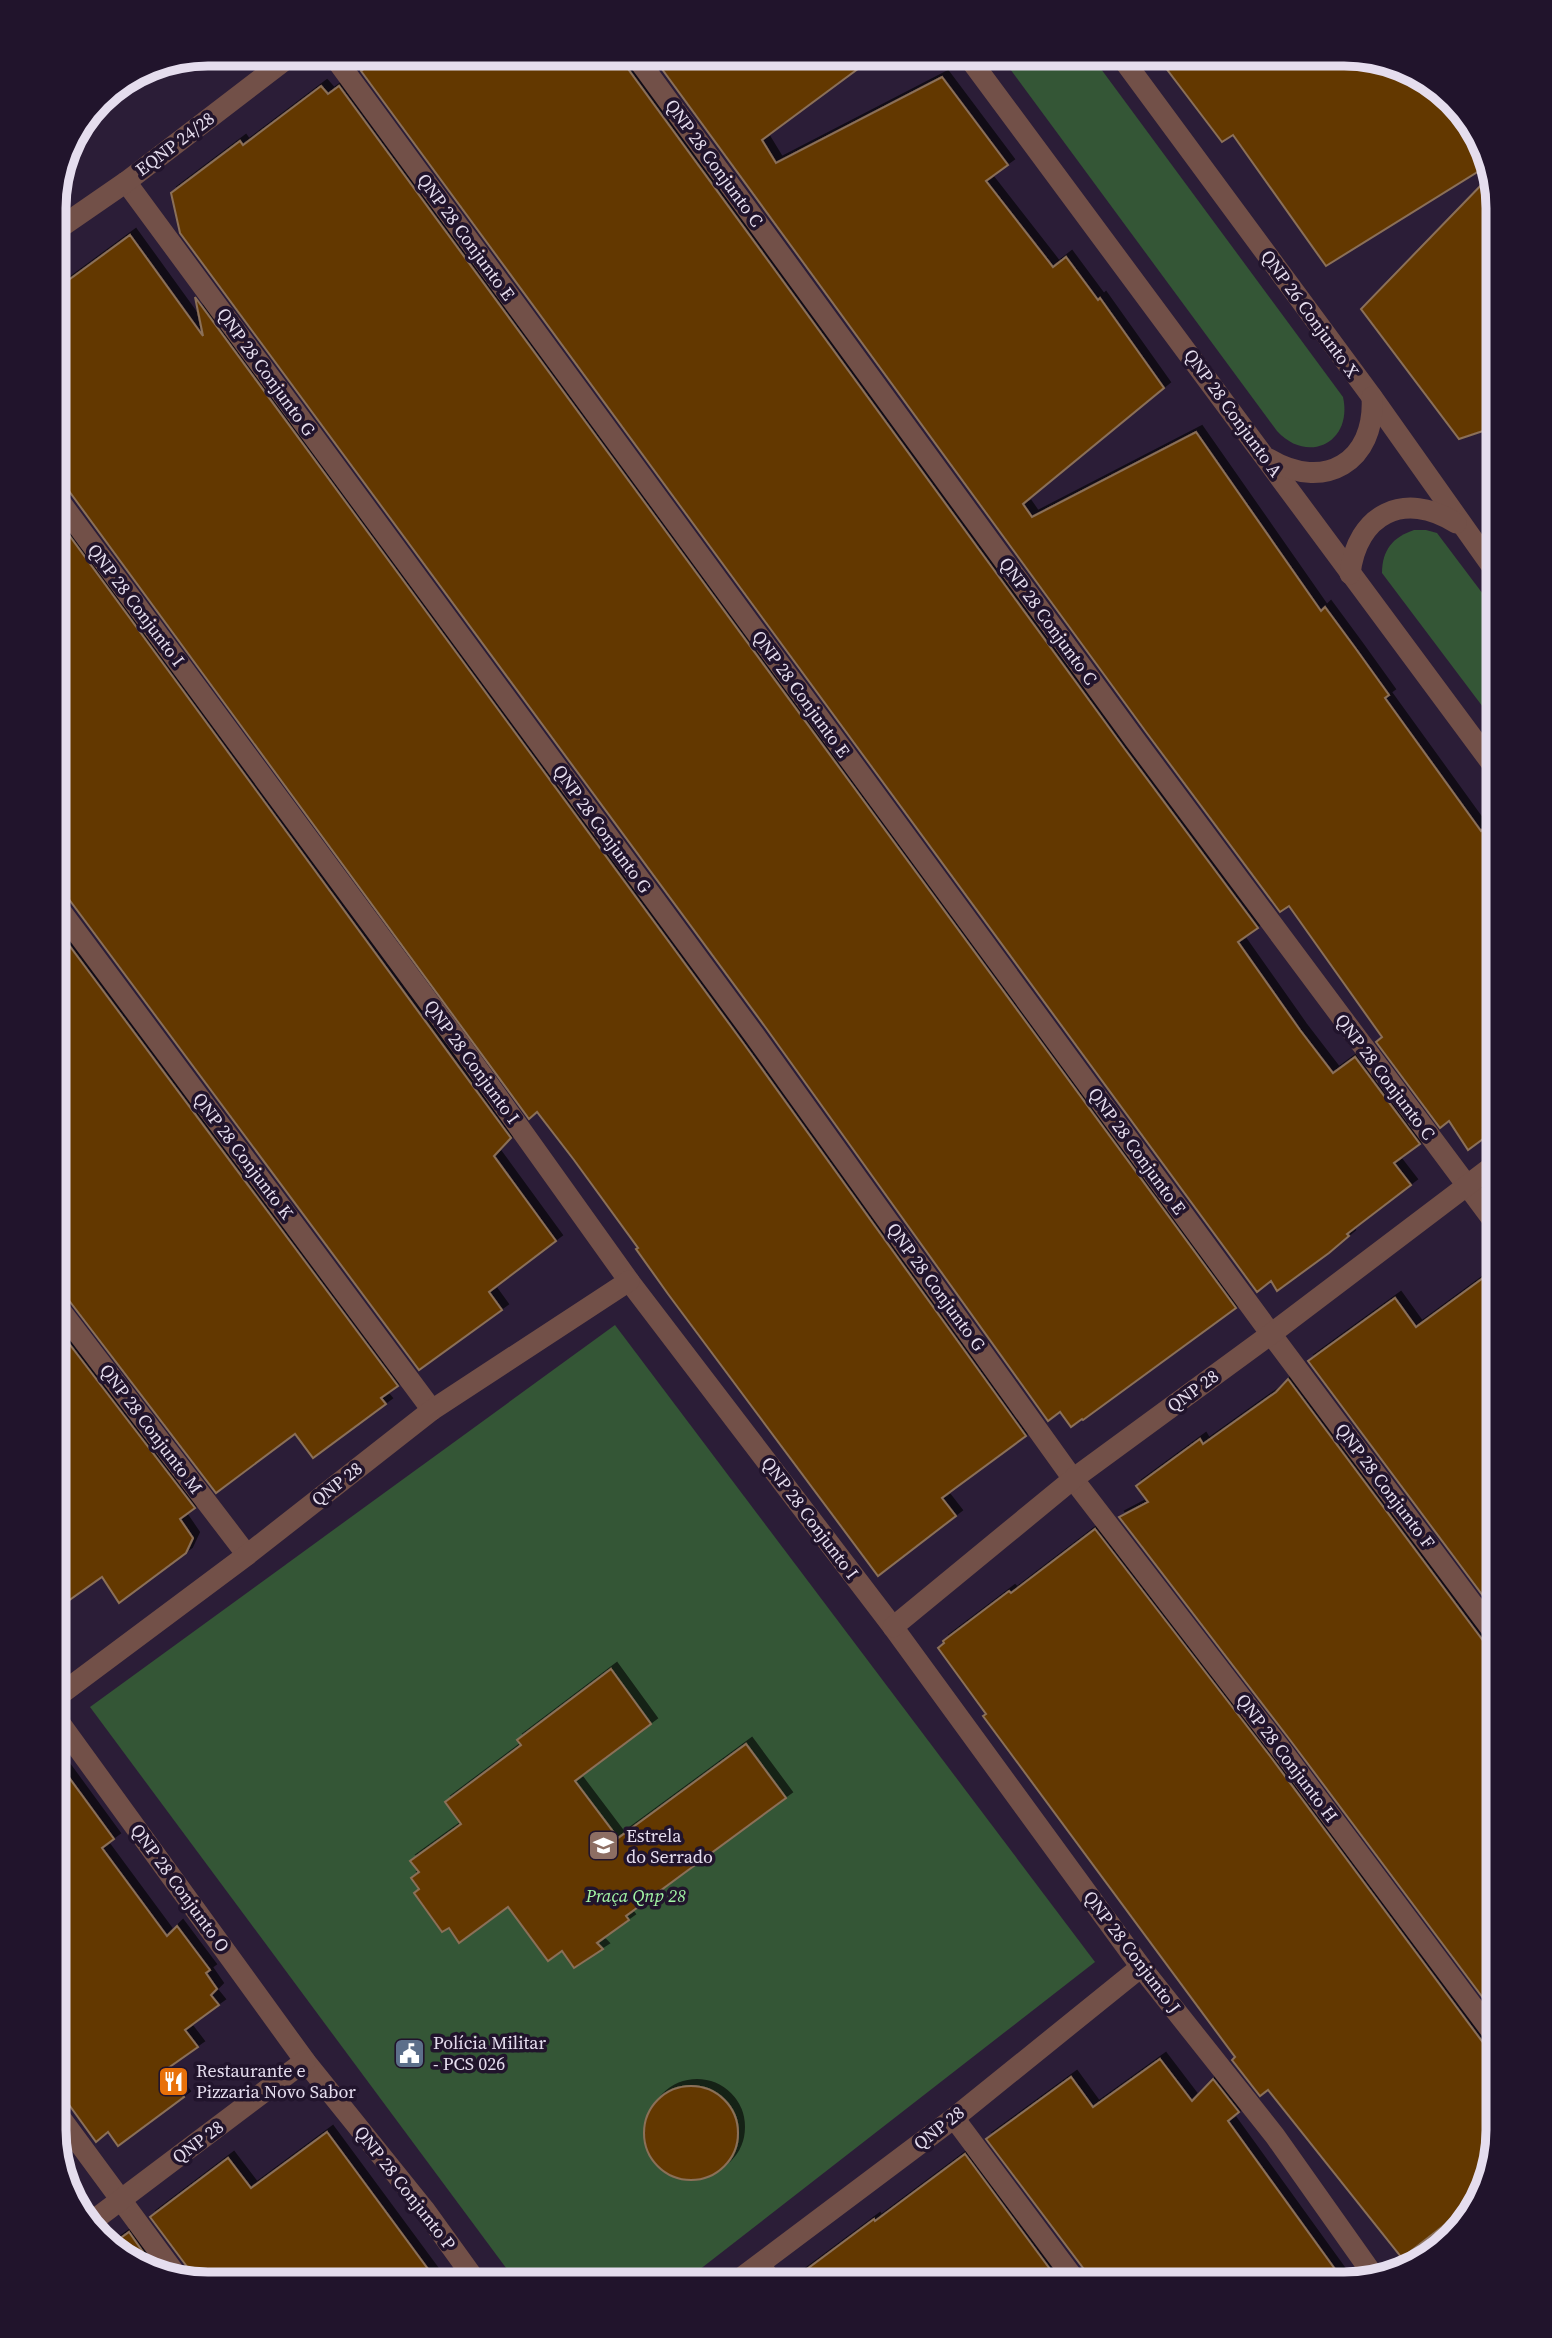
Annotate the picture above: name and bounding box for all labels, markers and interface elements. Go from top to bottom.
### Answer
street label: QNP 28 Conjunto C [660,94,769,232]
street label: EQNP 24/28 [130,106,219,182]
street label: QNP 28 Conjunto E [412,168,521,306]
street label: QNP 26 Conjunto X [1255,245,1366,383]
street label: QNP 28 Conjunto G [211,302,322,441]
street label: QNP 28 Conjunto A [1178,344,1288,482]
street label: QNP 28 Conjunto I [82,538,191,671]
street label: QNP 28 Conjunto C [994,552,1103,690]
street label: QNP 28 Conjunto E [747,625,856,763]
street label: QNP 28 Conjunto G [547,759,658,898]
street label: QNP 28 Conjunto I [419,995,526,1129]
street label: QNP 28 Conjunto C [1330,1008,1441,1145]
street label: QNP 28 Conjunto E [1083,1082,1192,1220]
street label: QNP 28 Conjunto K [187,1087,299,1224]
street label: QNP 28 Conjunto G [881,1217,992,1356]
street label: QNP 28 Conjunto M [94,1358,209,1499]
street label: QNP 28 [1162,1363,1224,1418]
street label: QNP 28 Conjunto F [1330,1418,1441,1554]
street label: QNP 28 Conjunto I [756,1451,865,1584]
street label: QNP 28 [306,1456,367,1511]
street label: QNP 28 Conjunto H [1231,1688,1344,1827]
street label: QNP 28 Conjunto O [125,1818,236,1957]
place label: Estrela do Serrado [626,1823,713,1869]
school or university icon: Estrela do Serrado [586,1829,620,1863]
park label: Praça Qnp 28 [585,1883,686,1908]
street label: QNP 28 Conjunto J [1078,1885,1187,2018]
place label: Polícia Militar - PCS 026 [433,2030,546,2076]
public building icon: Polícia Militar - PCS 026 [393,2036,427,2070]
place label: Restaurante e Pizzaria Novo Sabor [196,2058,356,2104]
restaurant icon: Restaurante e Pizzaria Novo Sabor [156,2064,190,2098]
street label: QNP 28 [908,2100,969,2155]
street label: QNP 28 [167,2114,228,2169]
street label: QNP 28 Conjunto P [349,2120,462,2255]

